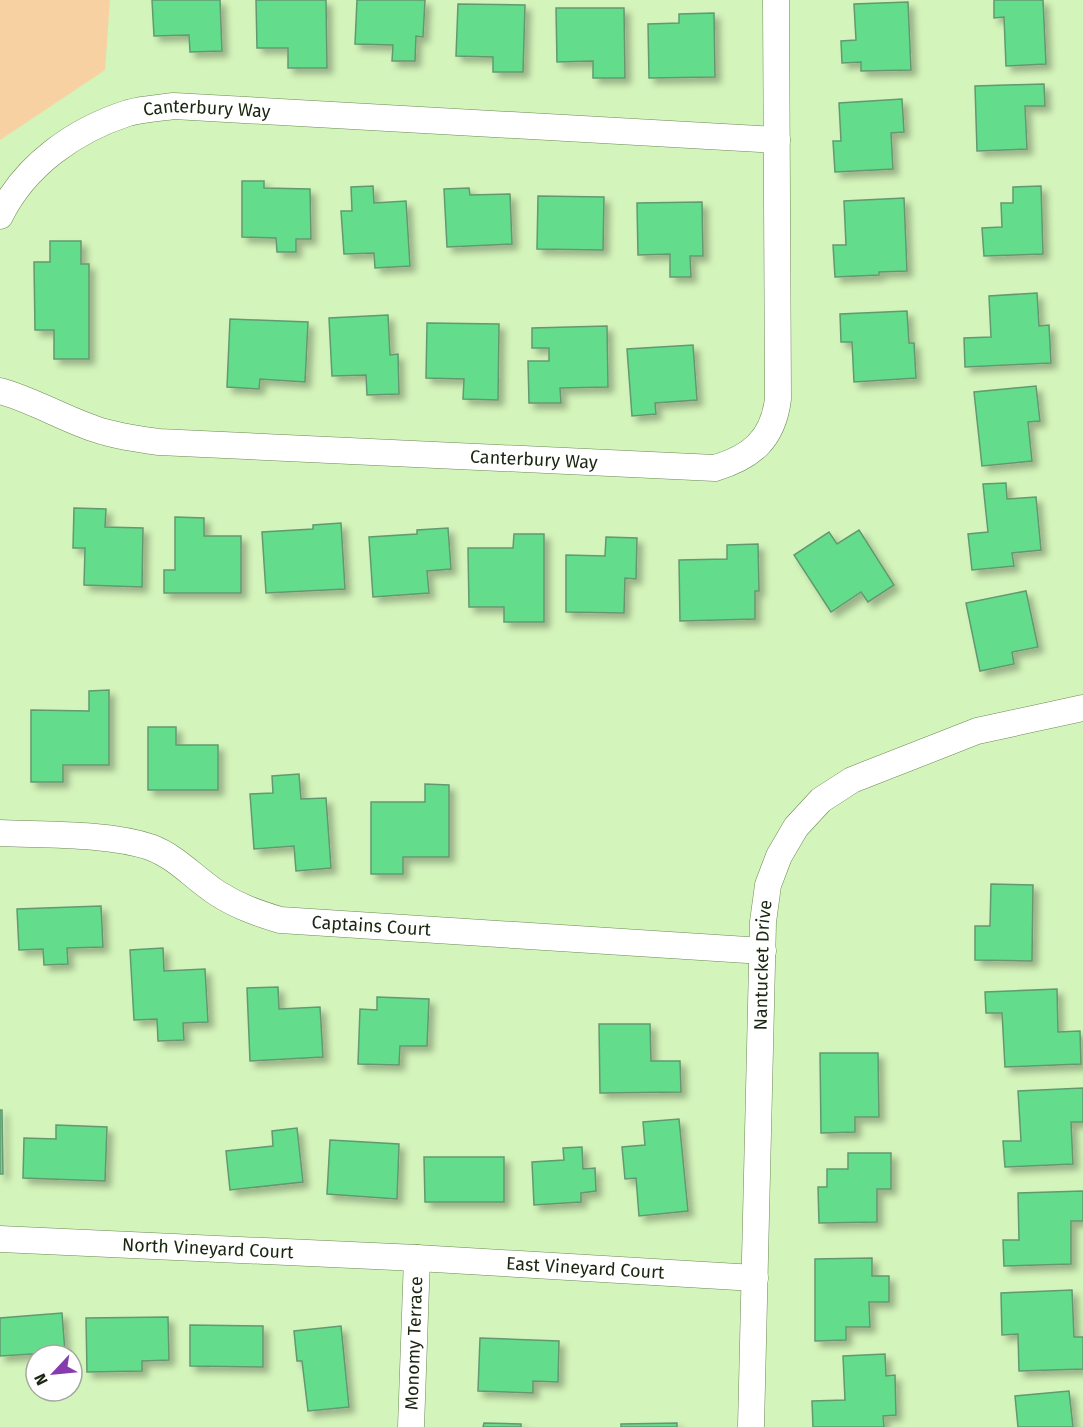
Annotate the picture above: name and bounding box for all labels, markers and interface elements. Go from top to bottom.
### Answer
street label: Canterbury Way [142,95,271,122]
street label: Canterbury Way [469,446,598,474]
street label: Nantucket Drive [749,899,777,1031]
street label: Captains Court [311,911,432,941]
street label: North Vineyard Court [122,1234,294,1263]
street label: East Vineyard Court [505,1252,666,1284]
street label: Monomy Terrace [401,1276,427,1410]
north arrow [24,1343,84,1403]
text: N [30,1370,52,1388]

